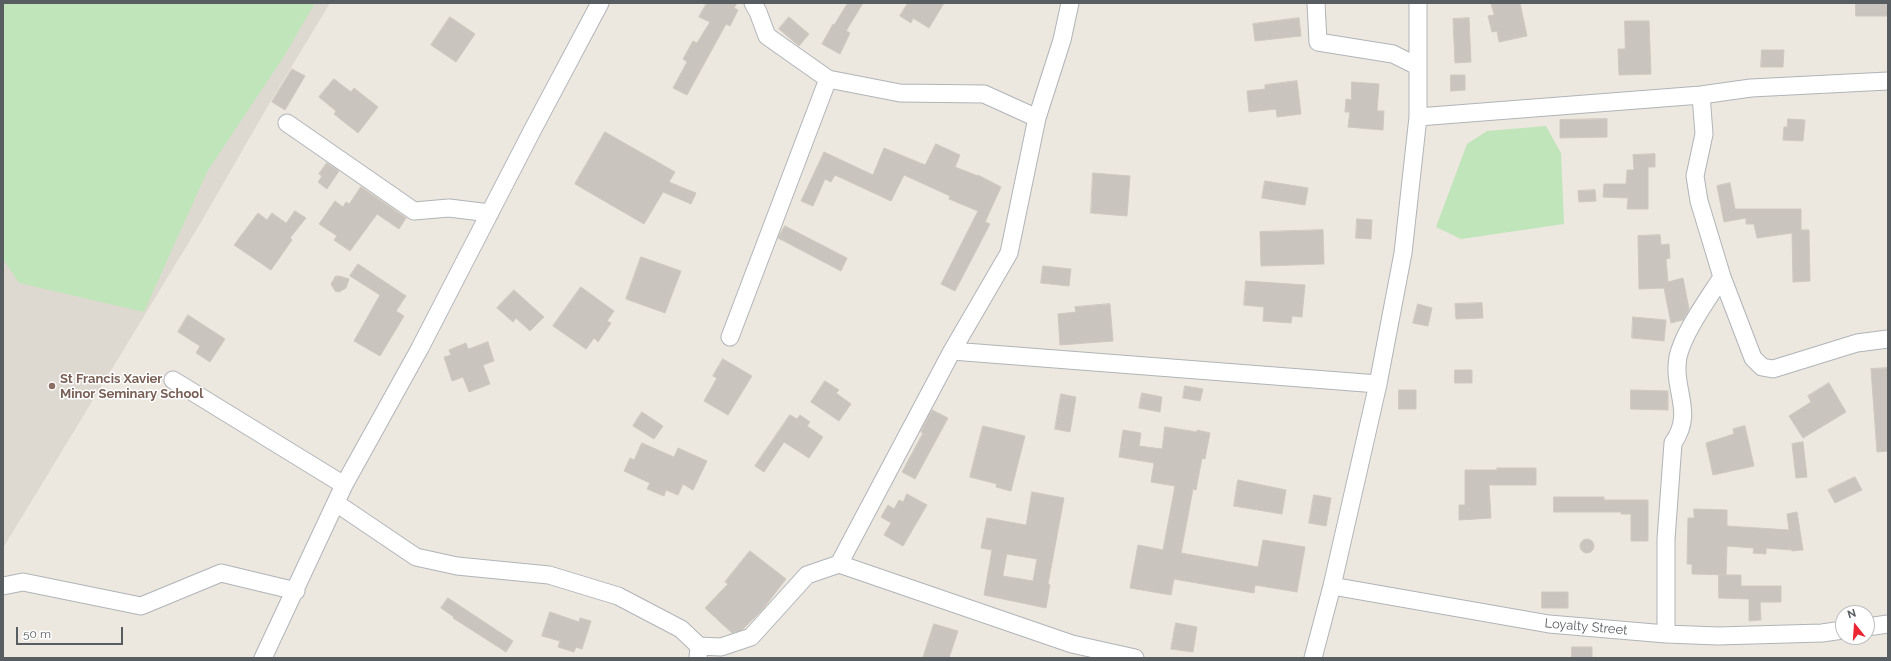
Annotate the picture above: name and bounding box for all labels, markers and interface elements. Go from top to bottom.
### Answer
place label: St Francis Xavier Minor Seminary School [60,371,203,402]
marker: St Francis Xavier Minor Seminary School [47,381,57,391]
north arrow [1835,605,1875,645]
text: N [1846,607,1858,621]
street label: Loyalty Street [1544,616,1628,638]
scale bar [18,619,125,645]
text: 50 m [23,627,51,641]

